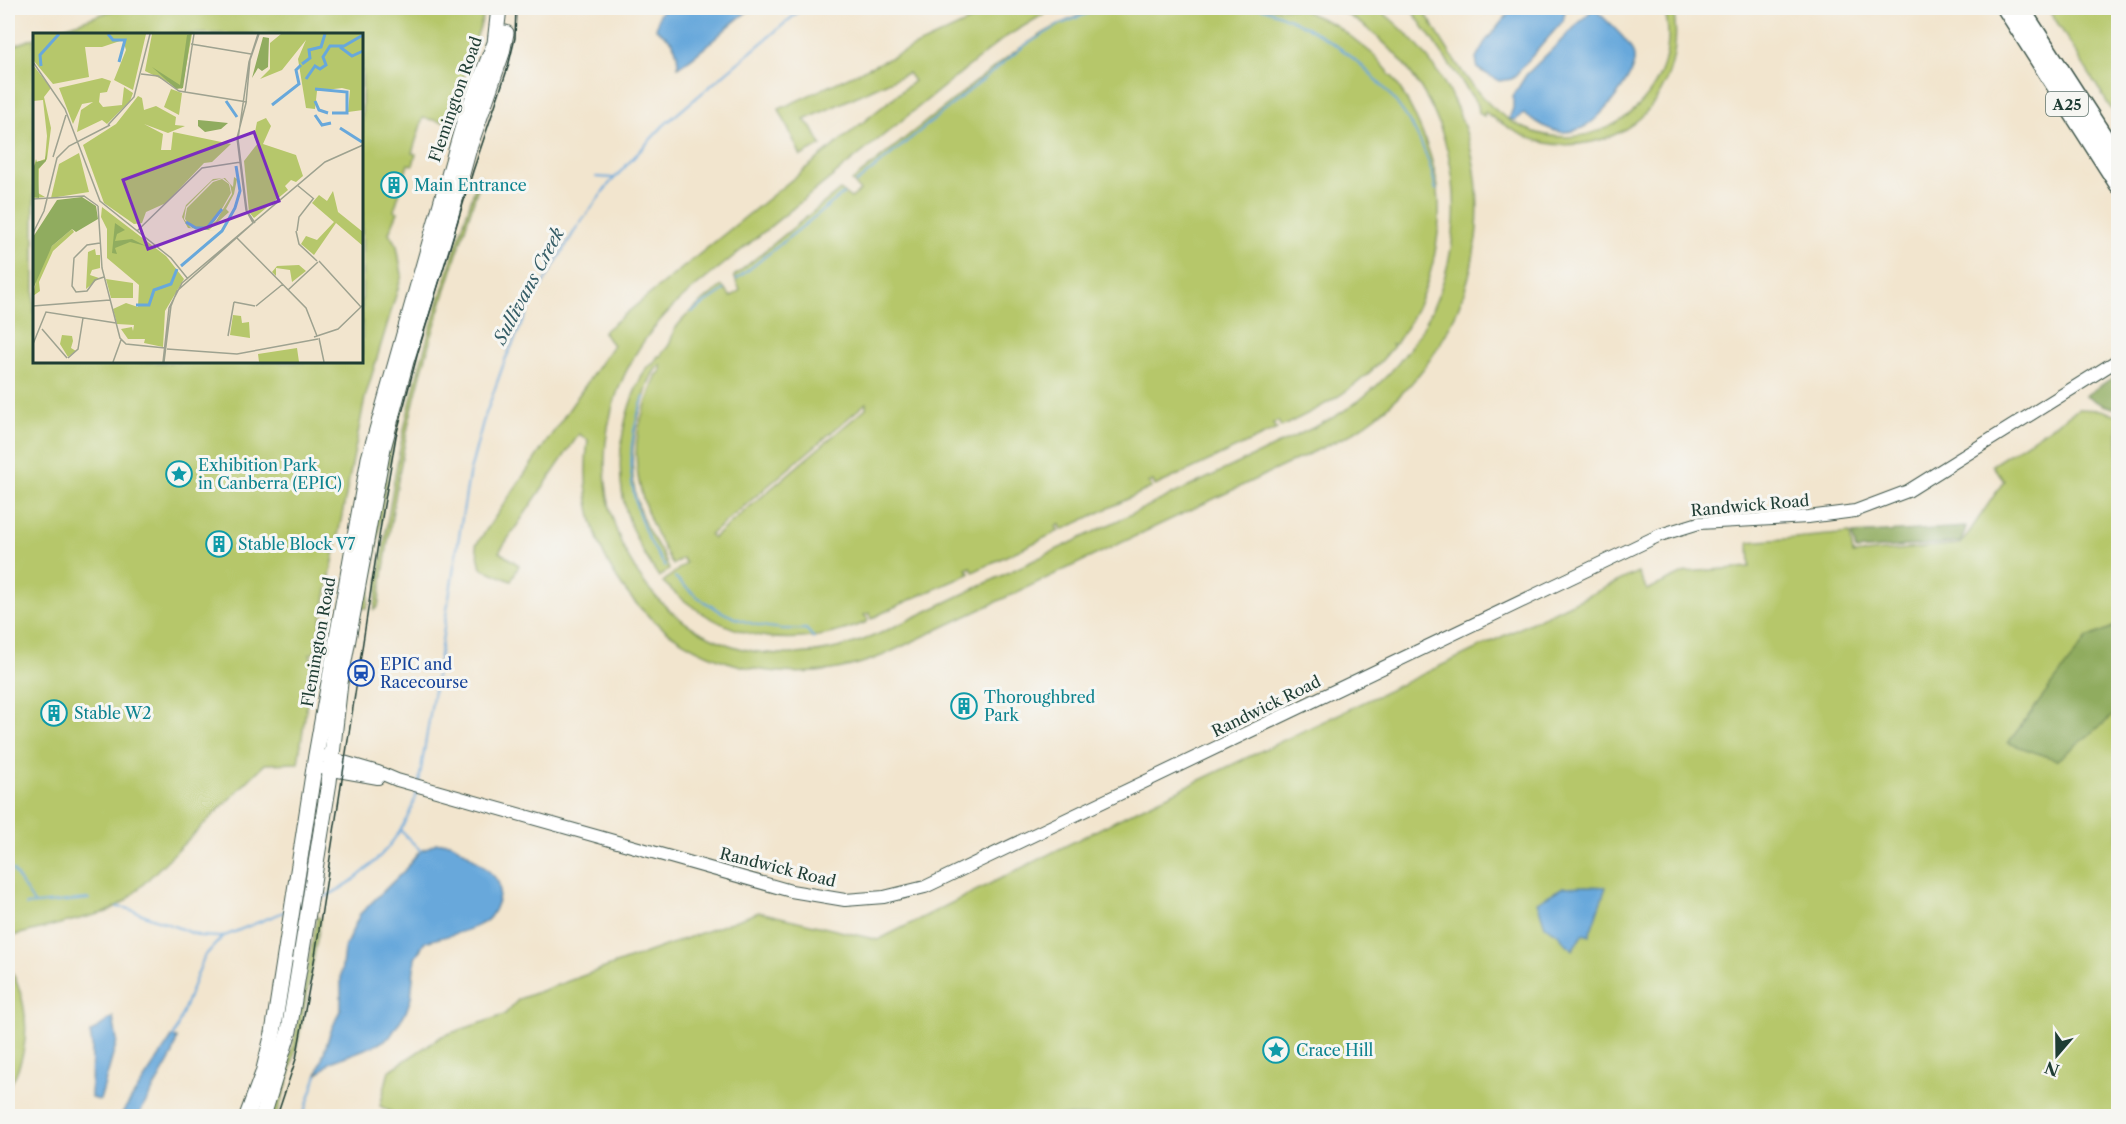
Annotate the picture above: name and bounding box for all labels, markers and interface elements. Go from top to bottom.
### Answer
inset map [33,33,363,363]
street label: Flemington Road [424,33,486,164]
road number: A25 [2046,92,2088,116]
building icon: Main Entrance [379,170,409,200]
place label: Main Entrance [414,175,527,195]
water label: Sullivans Creek [489,223,569,349]
place label: Exhibition Park in Canberra (EPIC) [198,455,342,493]
place icon: Exhibition Park in Canberra (EPIC) [164,459,194,489]
street label: Randwick Road [1690,490,1810,520]
building icon: Stable Block V7 [204,529,234,559]
place label: Stable Block V7 [238,534,355,554]
street label: Flemington Road [297,575,339,709]
place label: EPIC and Racecourse [380,654,468,692]
station icon: EPIC and Racecourse [346,658,376,688]
street label: Randwick Road [1208,671,1324,741]
place label: Thoroughbred Park [984,687,1096,725]
building icon: Thoroughbred Park [949,691,979,721]
building icon: Stable W2 [39,698,69,728]
place label: Stable W2 [74,703,151,723]
street label: Randwick Road [718,843,838,891]
north arrow [2027,1025,2087,1085]
place icon: Crace Hill [1261,1035,1291,1065]
place label: Crace Hill [1296,1040,1373,1060]
text: N [2042,1057,2062,1081]

